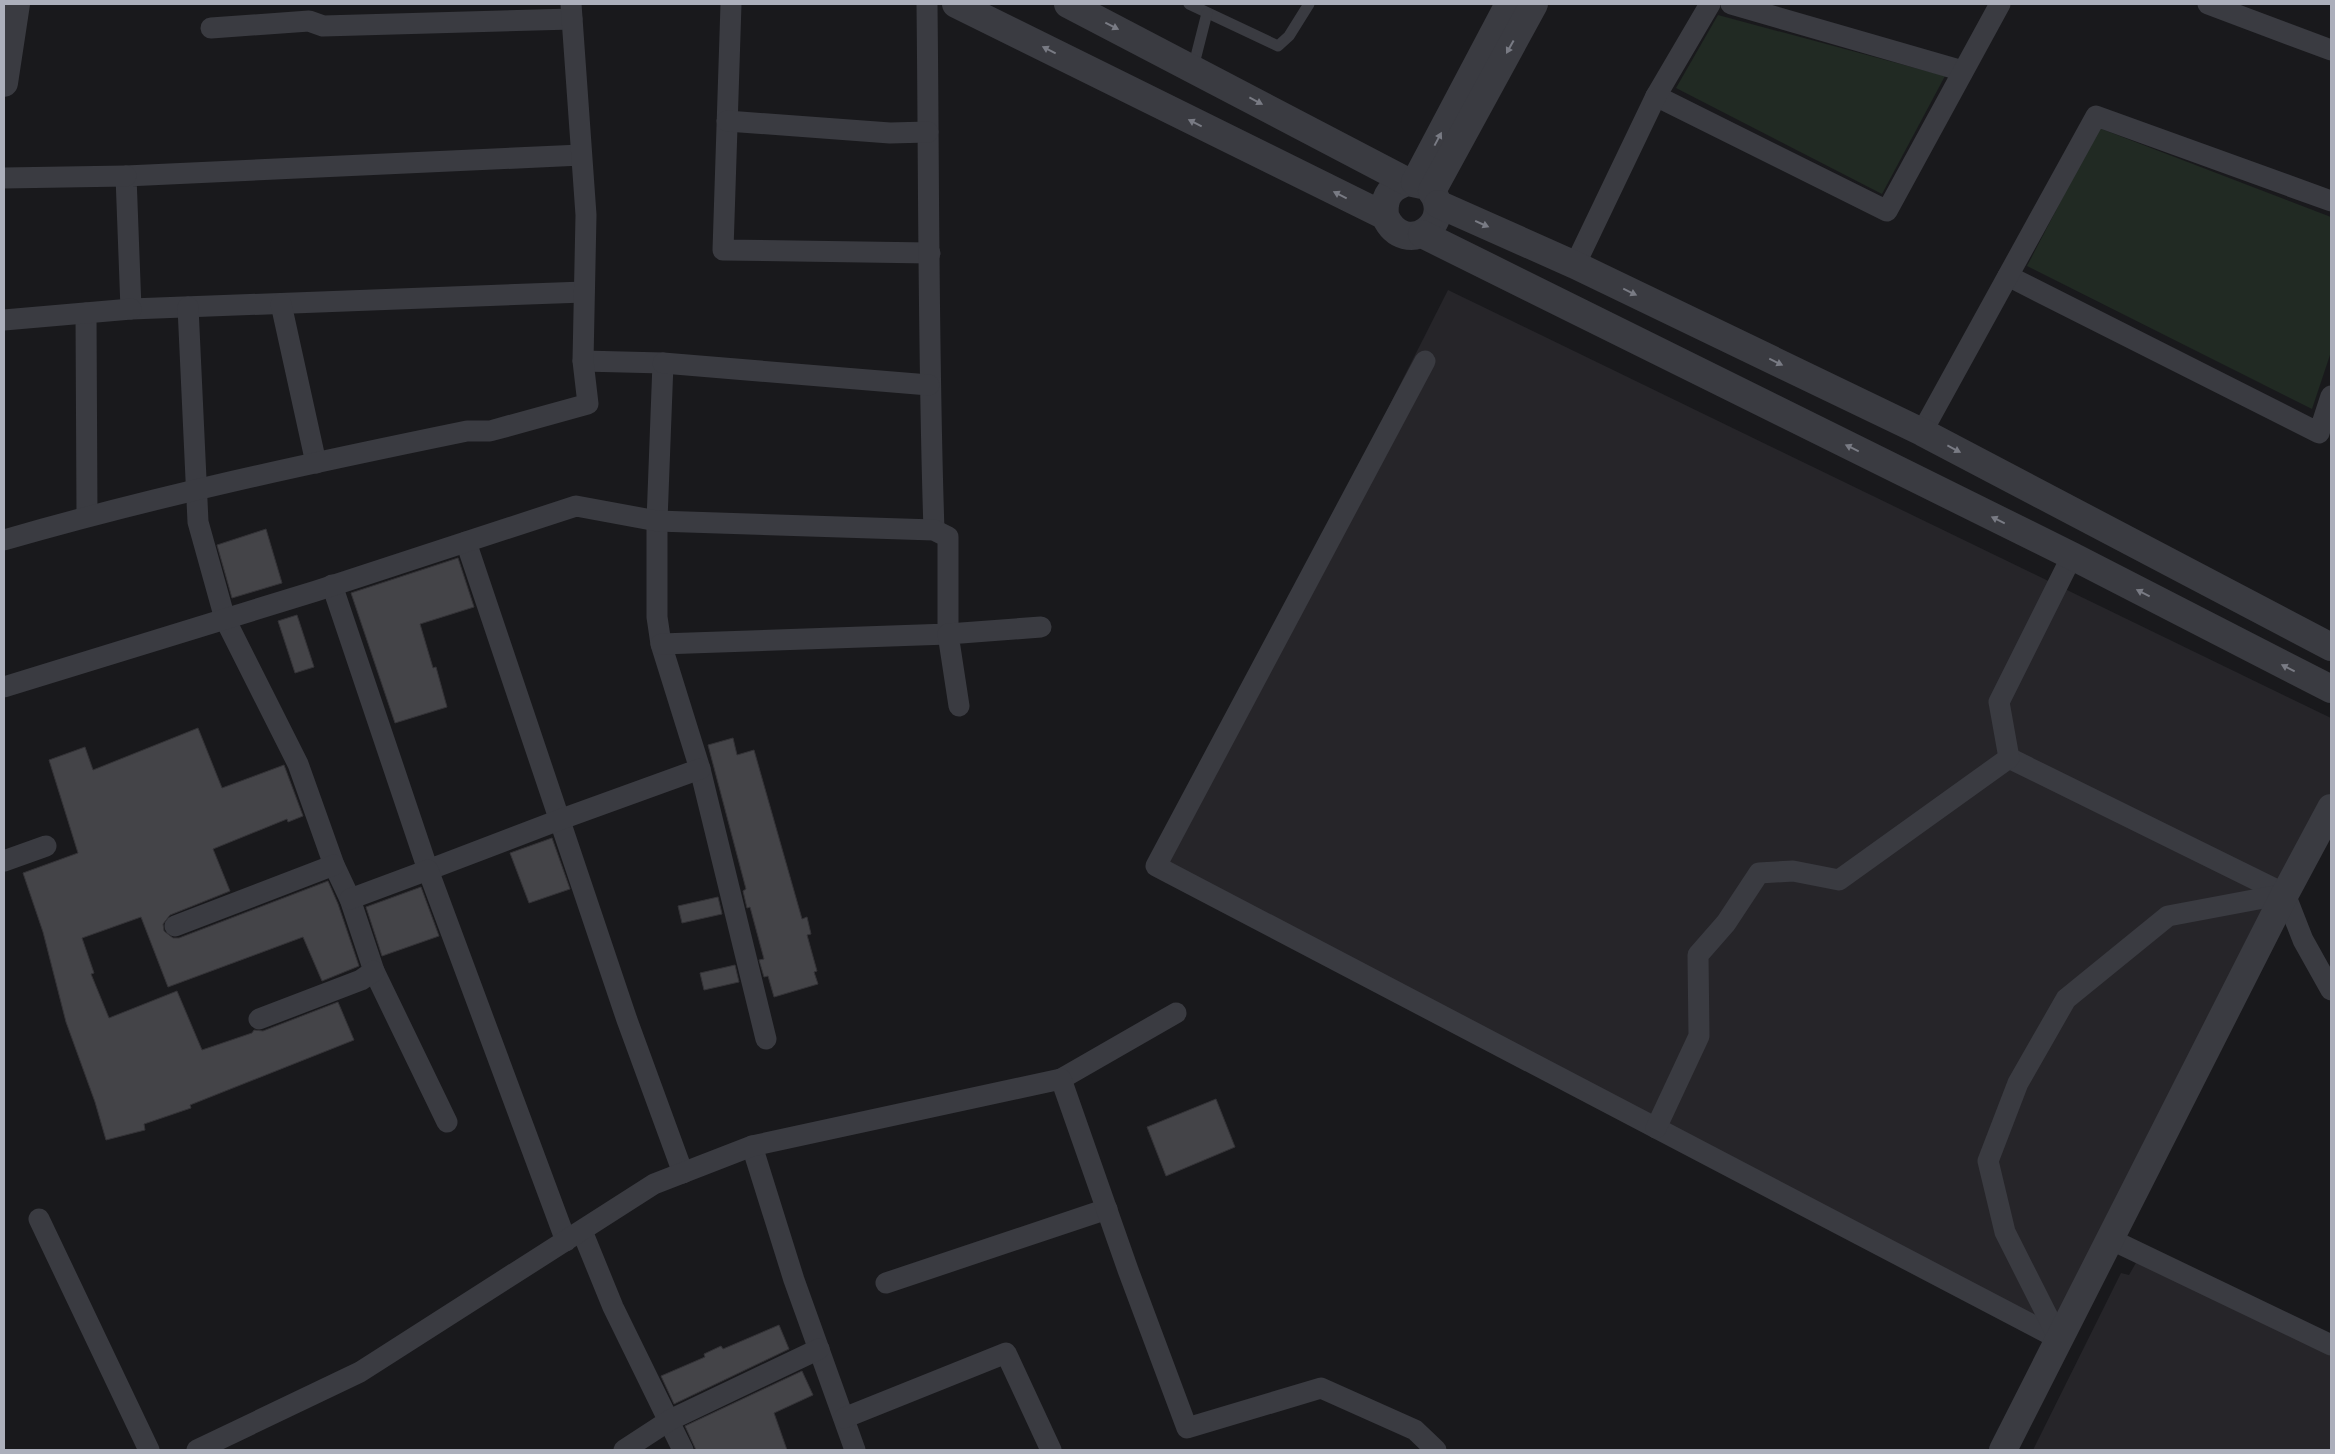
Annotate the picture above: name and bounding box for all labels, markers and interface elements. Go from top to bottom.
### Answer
one-way arrow [1104,22,1119,30]
one-way arrow [1506,40,1515,53]
one-way arrow [1042,46,1056,54]
one-way arrow [1248,97,1263,105]
one-way arrow [1188,119,1202,127]
one-way arrow [1434,131,1442,146]
one-way arrow [1333,191,1347,199]
one-way arrow [1475,220,1489,228]
one-way arrow [1623,288,1637,296]
one-way arrow [1769,358,1783,366]
one-way arrow [1845,444,1860,452]
one-way arrow [1946,445,1961,453]
one-way arrow [1991,516,2005,524]
one-way arrow [2136,589,2151,597]
one-way arrow [2280,664,2295,672]

